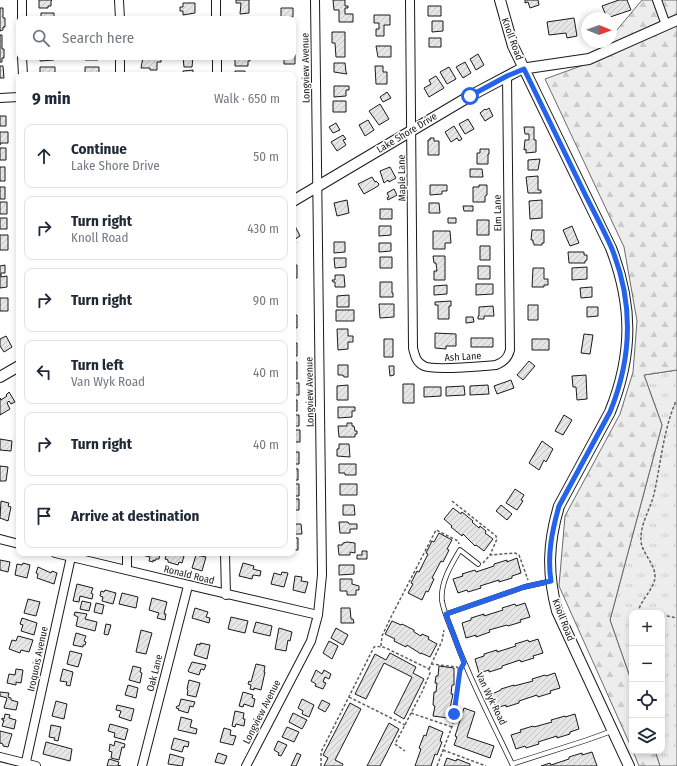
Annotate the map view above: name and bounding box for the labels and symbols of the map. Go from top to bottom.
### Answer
north arrow [581,12,617,48]
street label: Knoll Road [499,16,525,62]
street label: Longview Avenue [299,33,313,103]
route start [461,87,479,105]
street label: Lake Shore Drive [375,110,439,156]
street label: Maple Lane [396,155,408,201]
street label: Elm Lane [492,194,504,231]
street label: Ash Lane [444,350,482,364]
street label: Longview Avenue [303,357,317,427]
street label: Ronald Road [162,563,216,587]
street label: Knoll Road [549,597,577,643]
street label: Iroquois Avenue [25,625,51,693]
street label: Oak Lane [145,653,165,693]
street label: Van Wyk Road [473,671,509,727]
street label: Longview Avenue [241,678,283,746]
route end [445,705,463,723]

